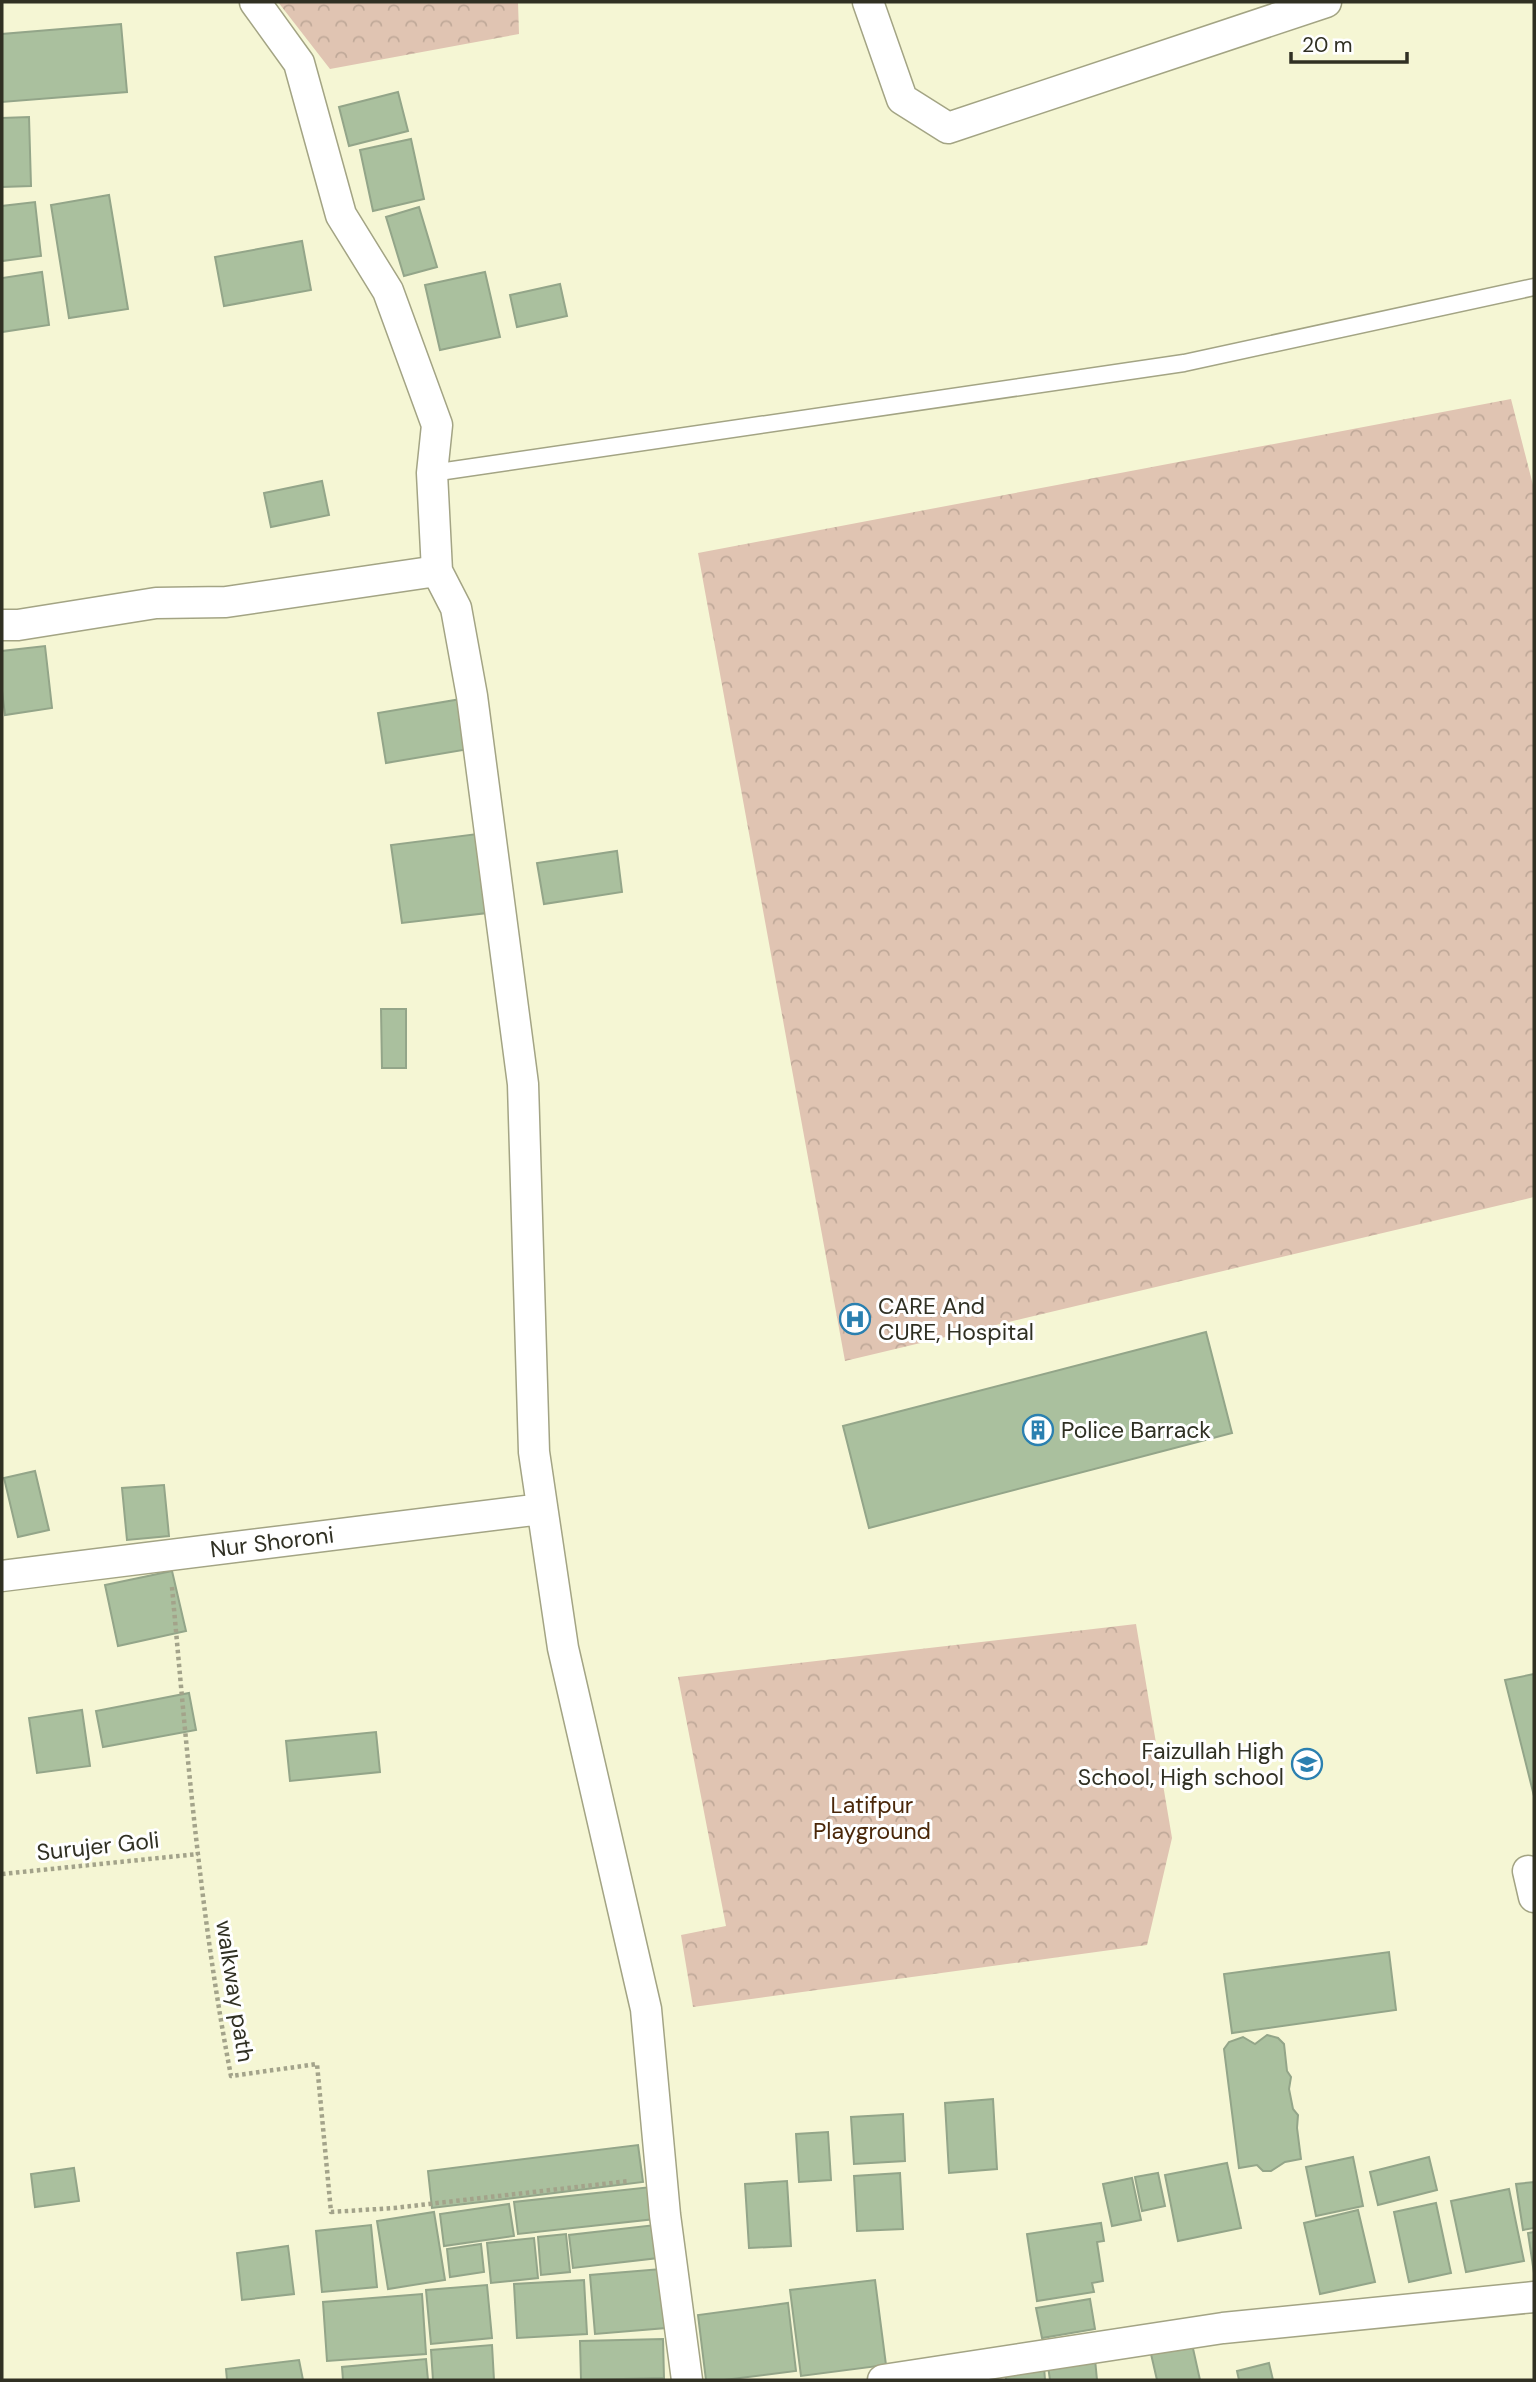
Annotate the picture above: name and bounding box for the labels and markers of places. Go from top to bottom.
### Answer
place label: CARE And CURE, Hospital [878,1291,1034,1347]
hospital icon: CARE And CURE, Hospital [838,1302,872,1336]
building icon: Police Barrack [1021,1413,1055,1447]
place label: Police Barrack [1061,1415,1211,1445]
place label: Faizullah High School, High school [1078,1736,1284,1792]
school or university icon: Faizullah High School, High school [1290,1747,1324,1781]

